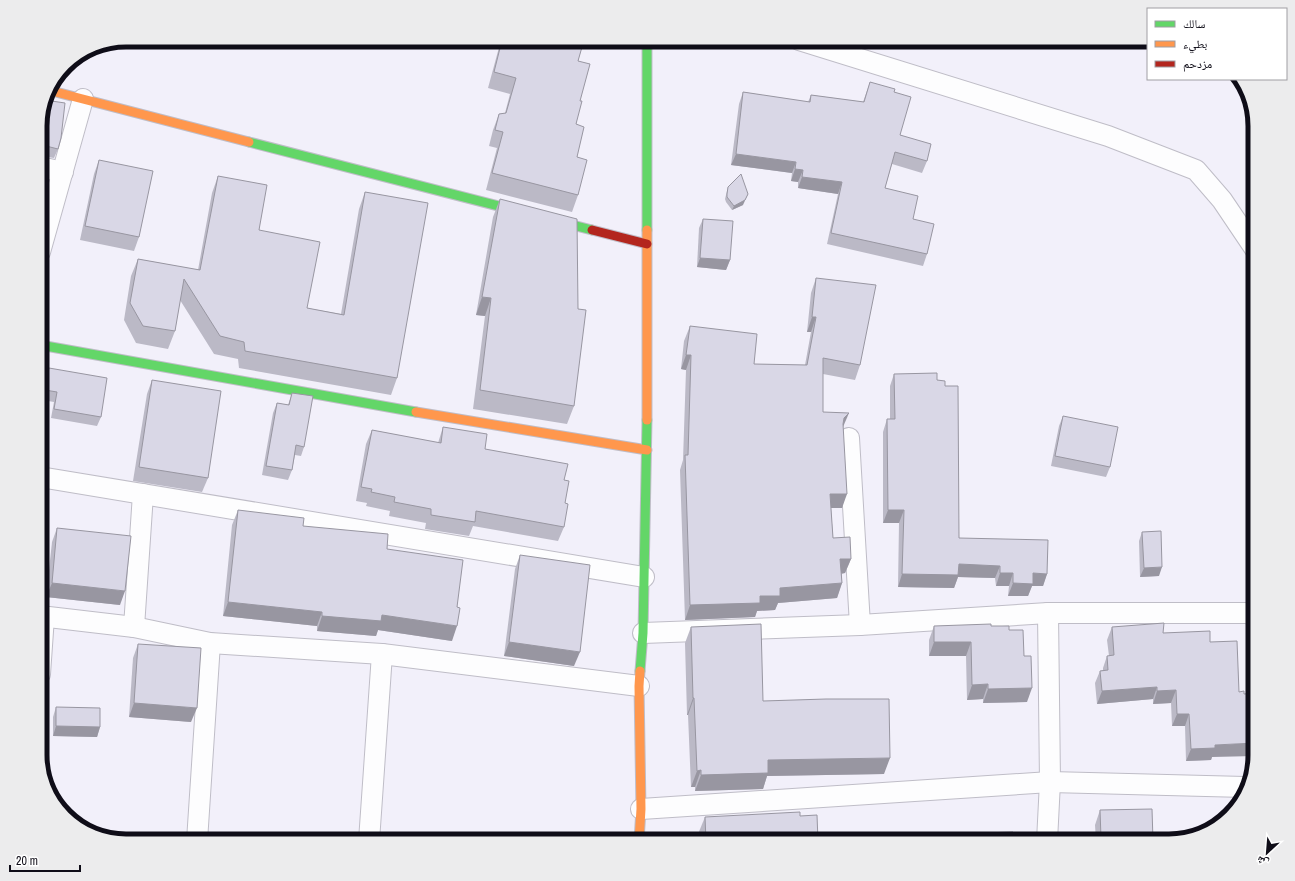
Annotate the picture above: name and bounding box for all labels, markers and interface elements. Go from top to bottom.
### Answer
legend [1147,8,1287,80]
text: سالك [1183,16,1205,32]
text: بطيء [1183,36,1207,54]
text: مزدحم [1183,56,1212,72]
north arrow [1247,833,1287,873]
scale bar [10,847,80,873]
text: ش [1254,852,1271,871]
text: 20 m [16,853,38,869]

